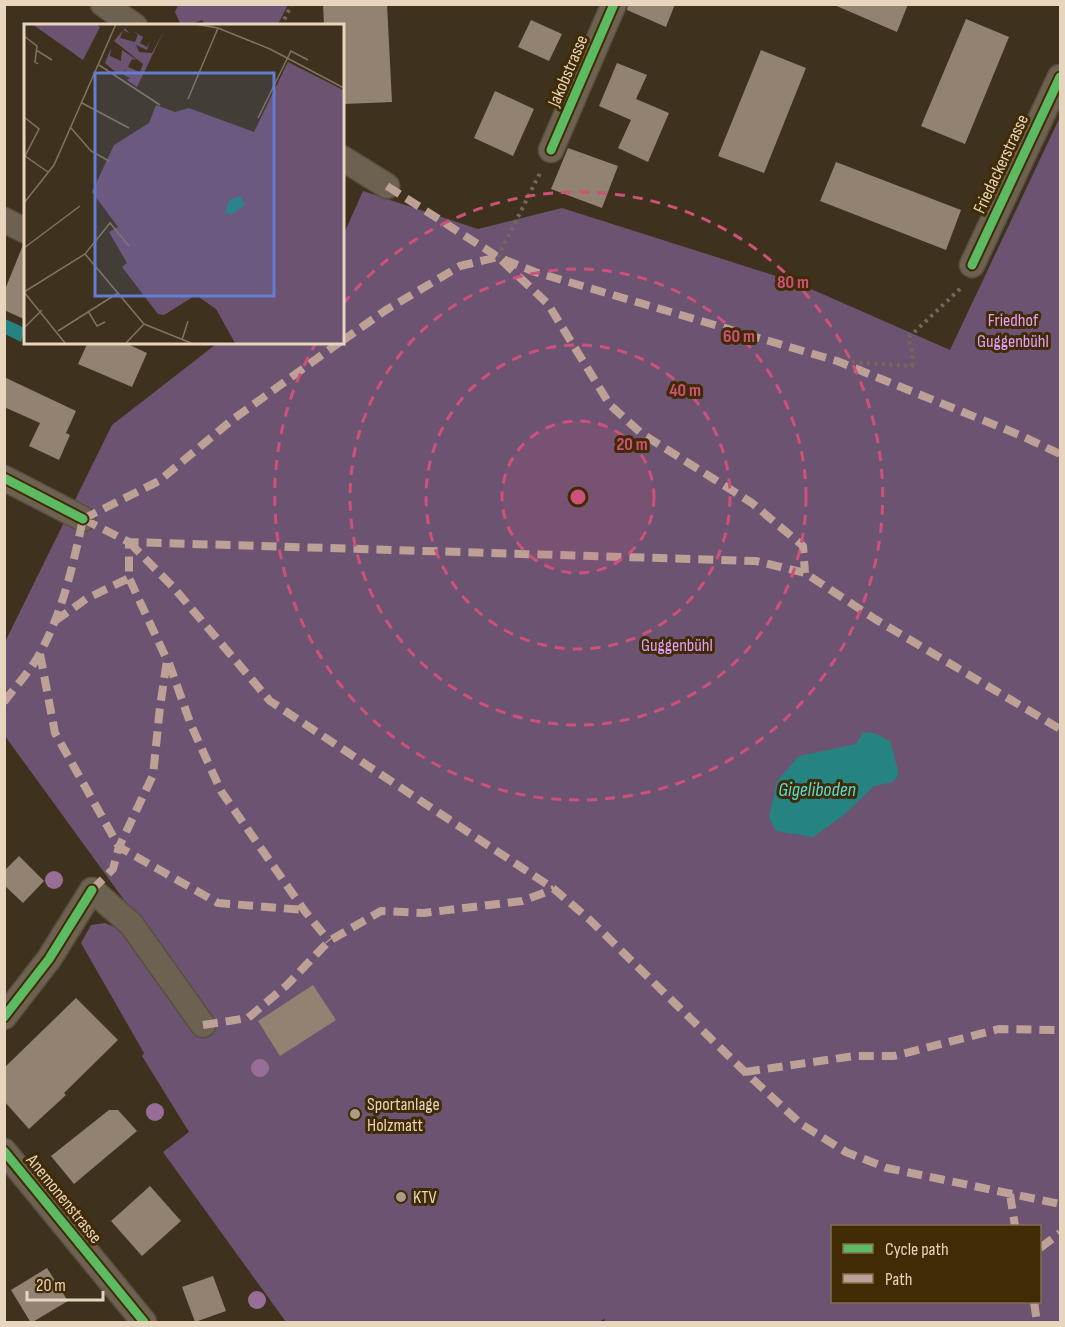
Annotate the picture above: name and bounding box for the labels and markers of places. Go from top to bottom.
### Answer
centre of rings [568,487,588,507]
place label: Sportanlage Holzmatt [367,1094,440,1136]
marker: Sportanlage Holzmatt [348,1107,362,1121]
place label: KTV [413,1187,437,1208]
marker: KTV [394,1190,408,1204]

